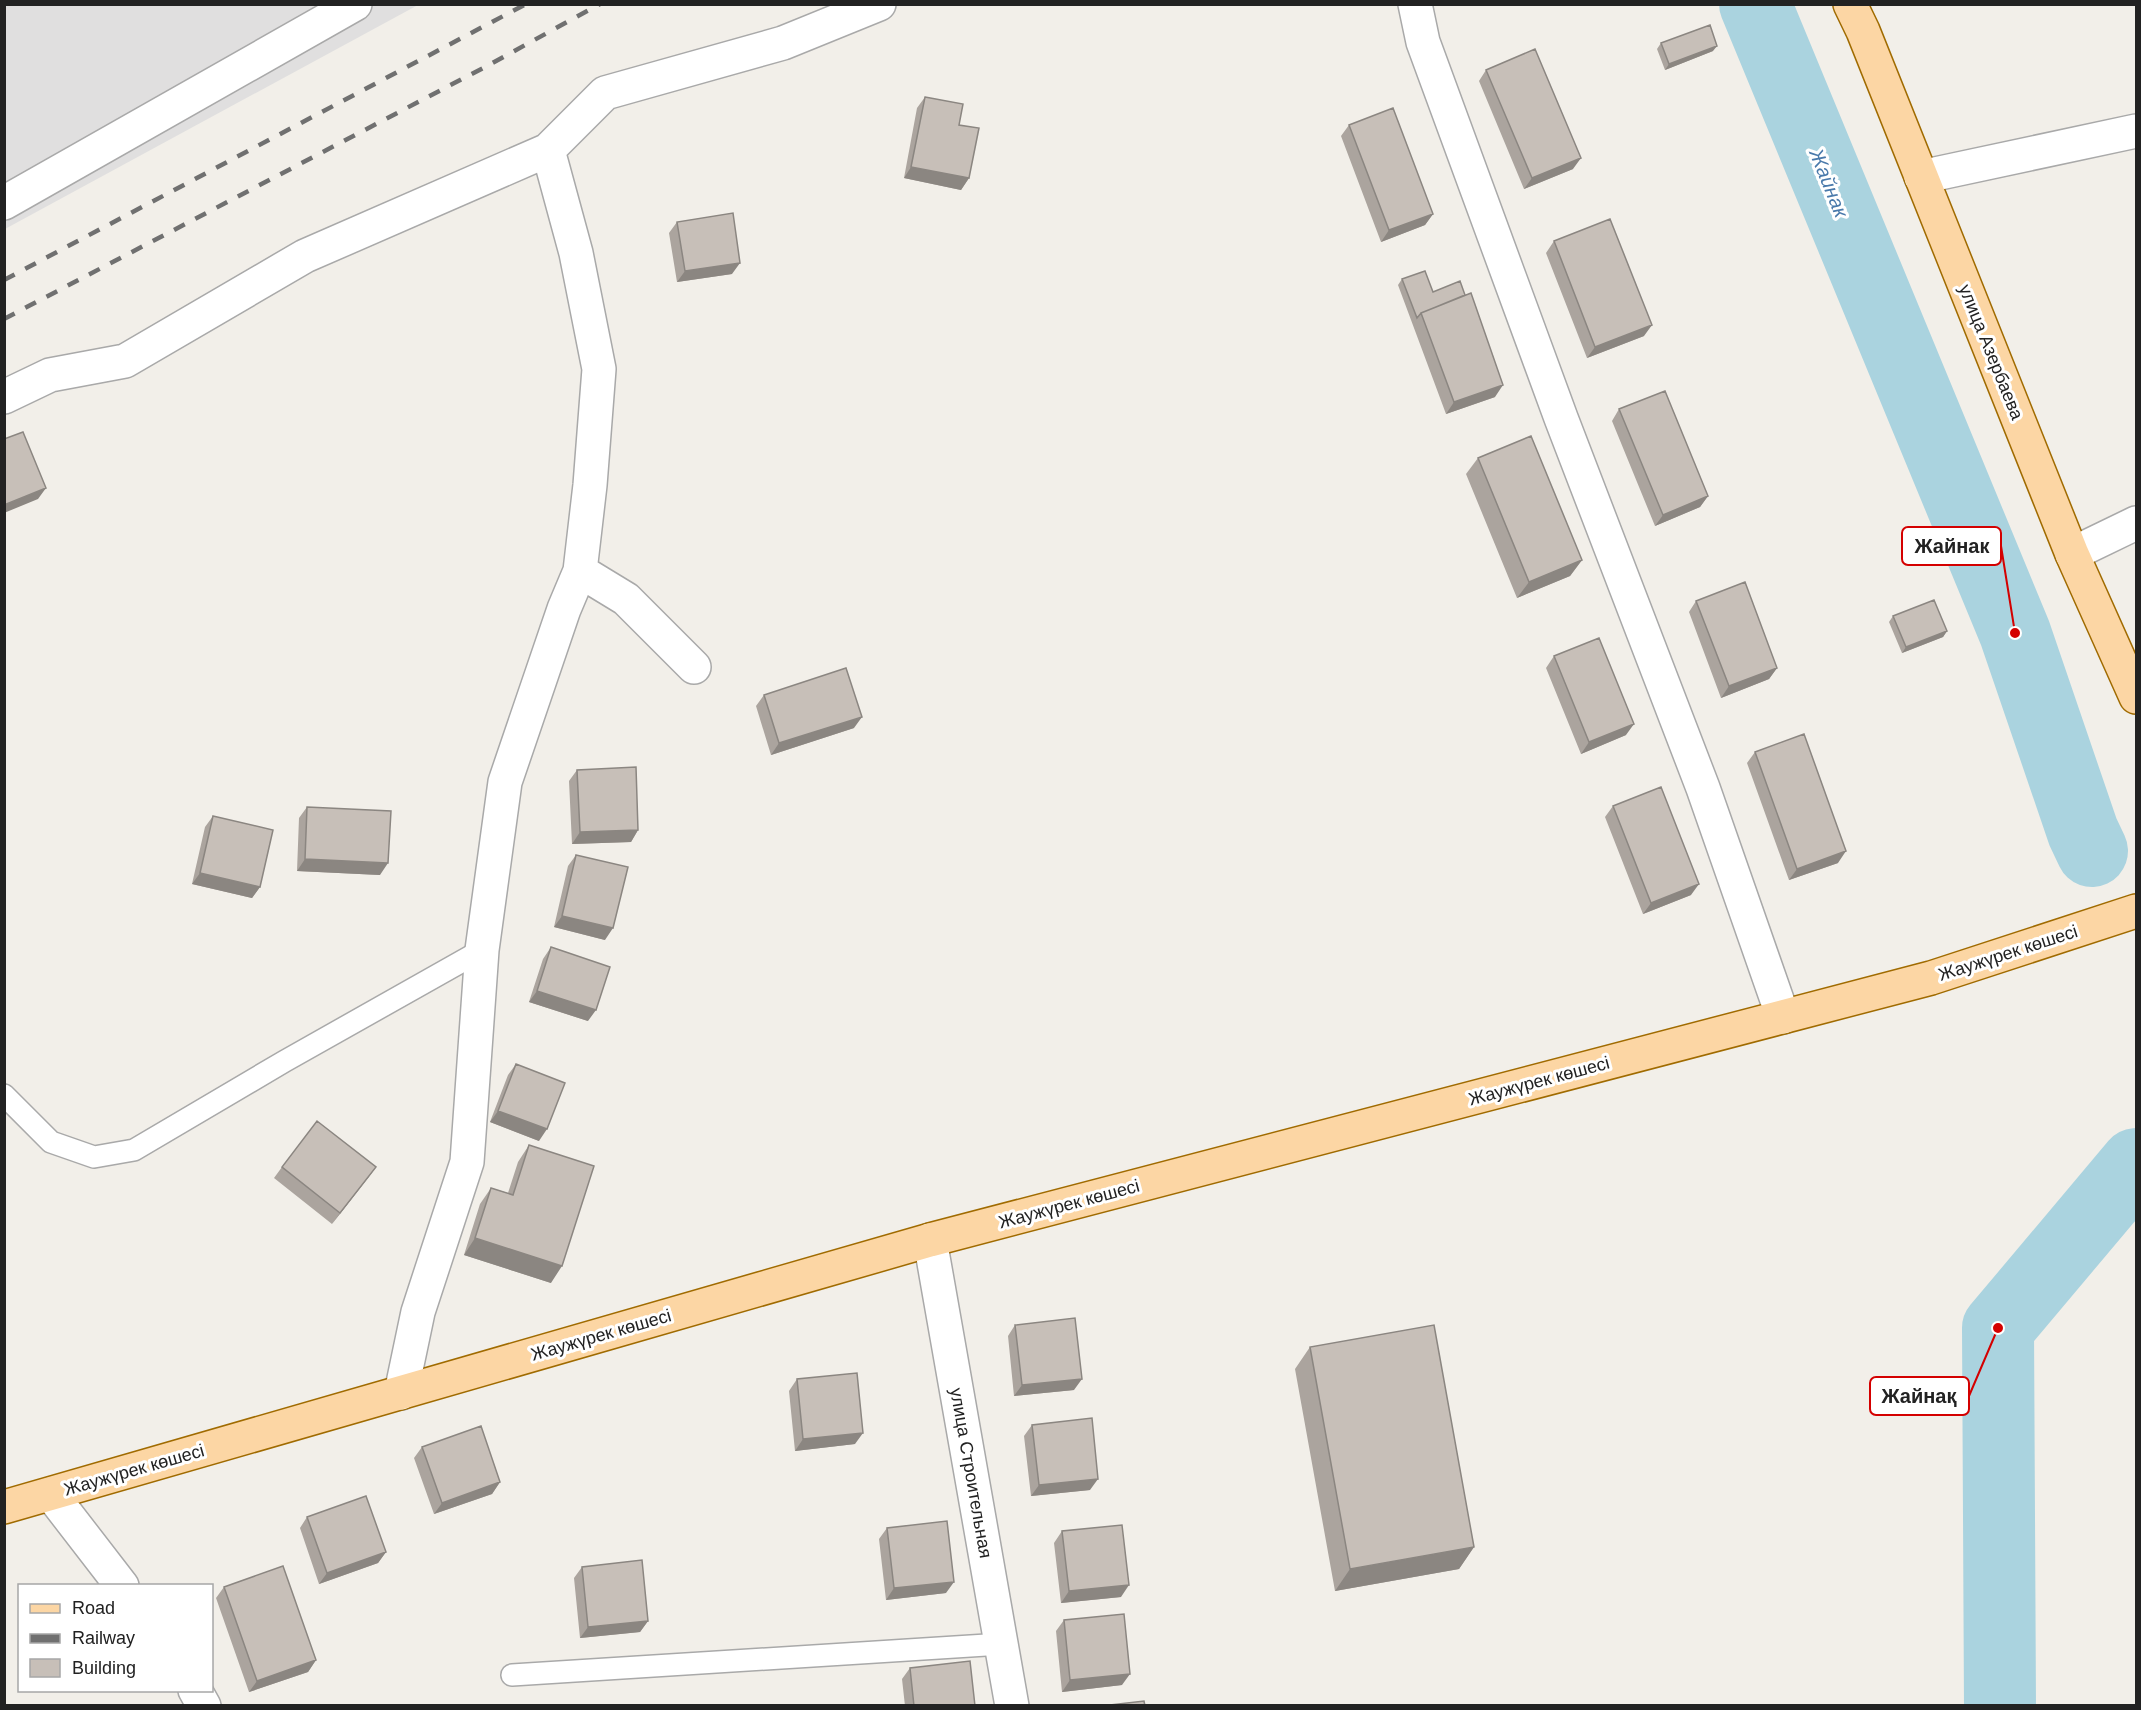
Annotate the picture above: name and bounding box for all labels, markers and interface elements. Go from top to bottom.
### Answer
water label: Жайнак [1805,144,1853,222]
street label: улица Азербаева [1955,282,2028,423]
callout: Жайнак [1902,527,2001,565]
text: Жайнак [1914,535,1990,557]
street label: Жаужүрек көшесі [1936,921,2080,985]
street label: Жаужүрек көшесі [1466,1053,1612,1109]
street label: Жаужүрек көшесі [996,1176,1142,1232]
street label: Жаужүрек көшесі [528,1305,674,1365]
callout: Жайнақ [1870,1377,1969,1415]
text: Жайнақ [1881,1385,1957,1407]
street label: улица Строительная [946,1386,996,1560]
street label: Жаужүрек көшесі [61,1440,207,1500]
legend [18,1584,213,1692]
text: Road [72,1598,115,1618]
text: Railway [72,1628,135,1648]
text: Building [72,1658,136,1678]

